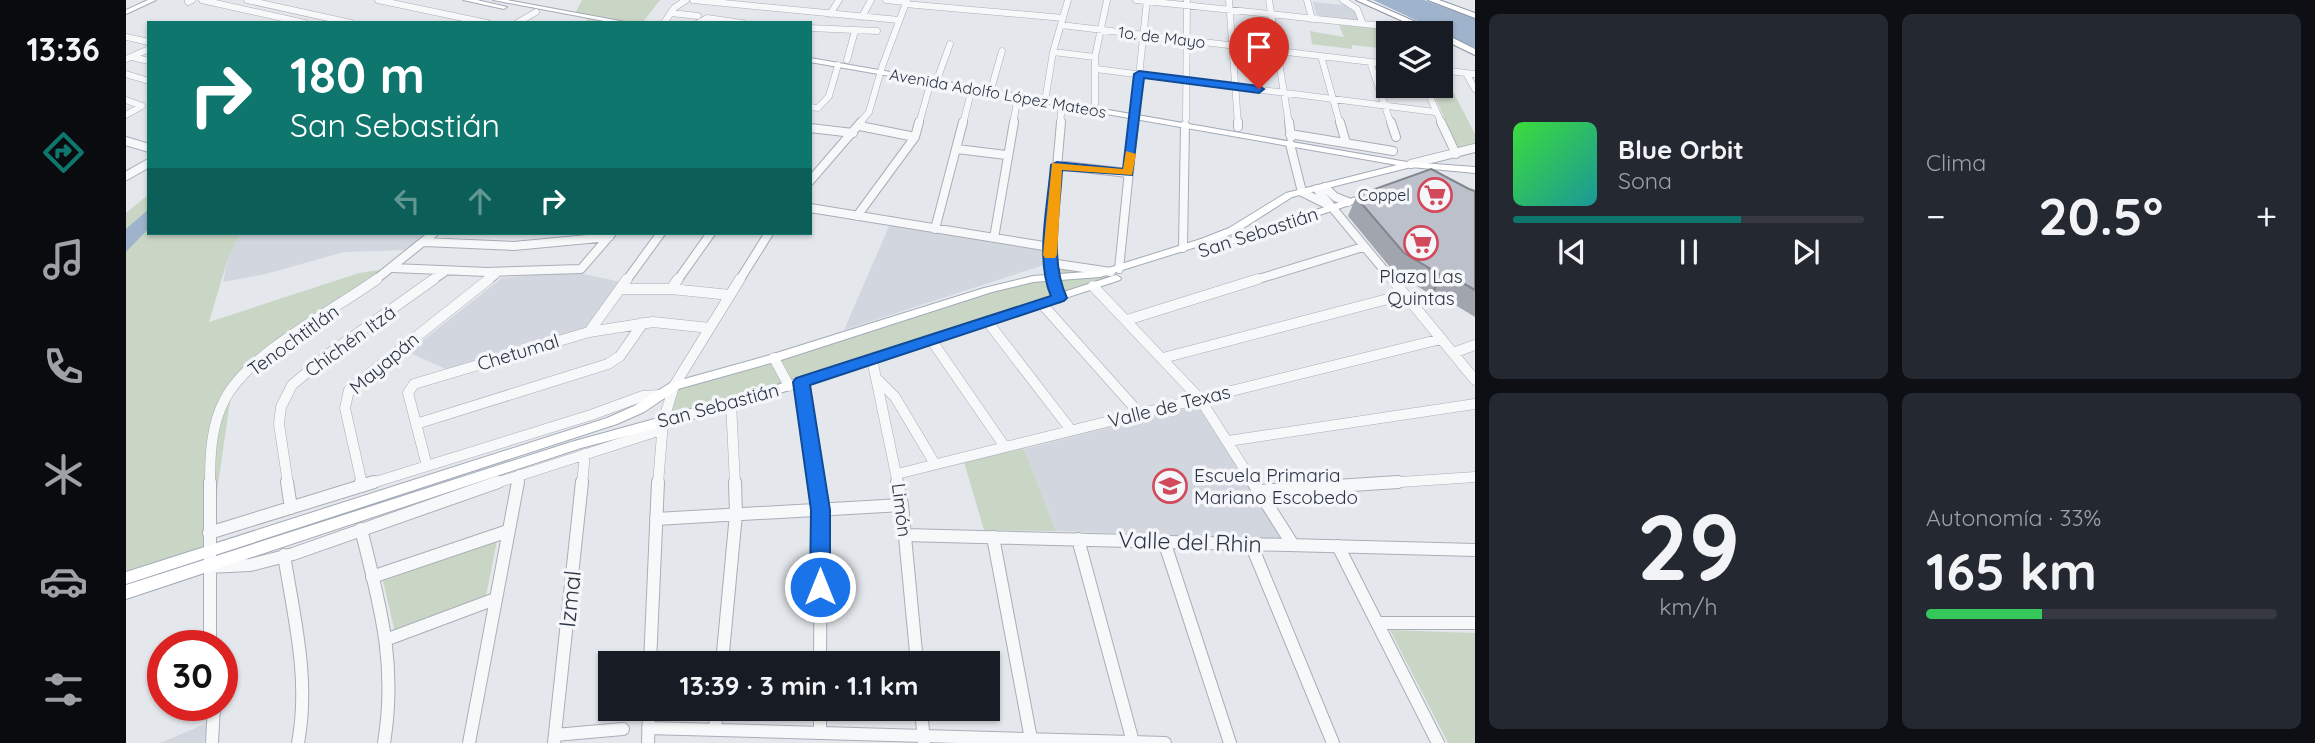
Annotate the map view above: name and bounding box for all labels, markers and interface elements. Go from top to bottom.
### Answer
pin [1229,17,1289,89]
map controls [1376,21,1453,98]
button: layers [1376,21,1453,98]
street label: 1o. de Mayo [1117,22,1207,52]
icon: arrive [1240,28,1278,66]
text: 13:36 [26,29,100,69]
text: 180 m [290,44,425,105]
icon: right [175,49,266,140]
street label: Avenida Adolfo López Mateos [888,64,1108,122]
text: San Sebastián [290,105,500,145]
icon: directions [39,128,88,177]
text: Blue Orbit [1618,133,1744,166]
text: Clima [1926,148,1986,177]
text: Sona [1618,166,1672,195]
supermarket icon: Coppel [1416,176,1454,214]
icon: left [388,182,426,220]
icon: ahead [461,182,499,220]
icon: right [534,182,572,220]
text: 20.5° [2038,183,2163,248]
place label: Coppel [1358,185,1410,205]
text: − [1926,192,1946,240]
text: + [2256,192,2277,240]
street label: San Sebastián [1195,201,1321,263]
supermarket icon: Plaza Las Quintas [1402,224,1440,262]
icon: previous [1553,233,1591,271]
icon: pause [1670,233,1708,271]
icon: next [1787,233,1825,271]
icon: music [39,235,88,284]
place label: Plaza Las Quintas [1379,264,1463,310]
street label: Tenochtitlán [243,299,343,381]
street label: Chichén Itzá [300,300,400,382]
street label: Mayapán [344,327,424,399]
street label: Chetumal [474,328,562,376]
icon: phone [39,342,88,391]
street label: San Sebastián [655,377,781,433]
street label: Valle de Texas [1105,379,1233,433]
icon: climate [39,450,88,499]
place label: Escuela Primaria Mariano Escobedo [1194,463,1358,509]
school or university icon: Escuela Primaria Mariano Escobedo [1151,467,1189,505]
street label: Limón [887,482,917,538]
text: 29 [1637,489,1740,603]
text: Autonomía · 33% [1926,503,2101,532]
street label: Valle del Rhin [1118,525,1262,558]
text: 165 km [1926,538,2097,603]
position arrow [783,550,857,624]
icon: car [39,557,88,606]
street label: Izmal [552,569,587,629]
text: km/h [1659,592,1718,621]
speed limit sign: 30 [147,630,238,721]
icon: filters [39,665,88,714]
text: 13:39 · 3 min · 1.1 km [680,669,918,702]

